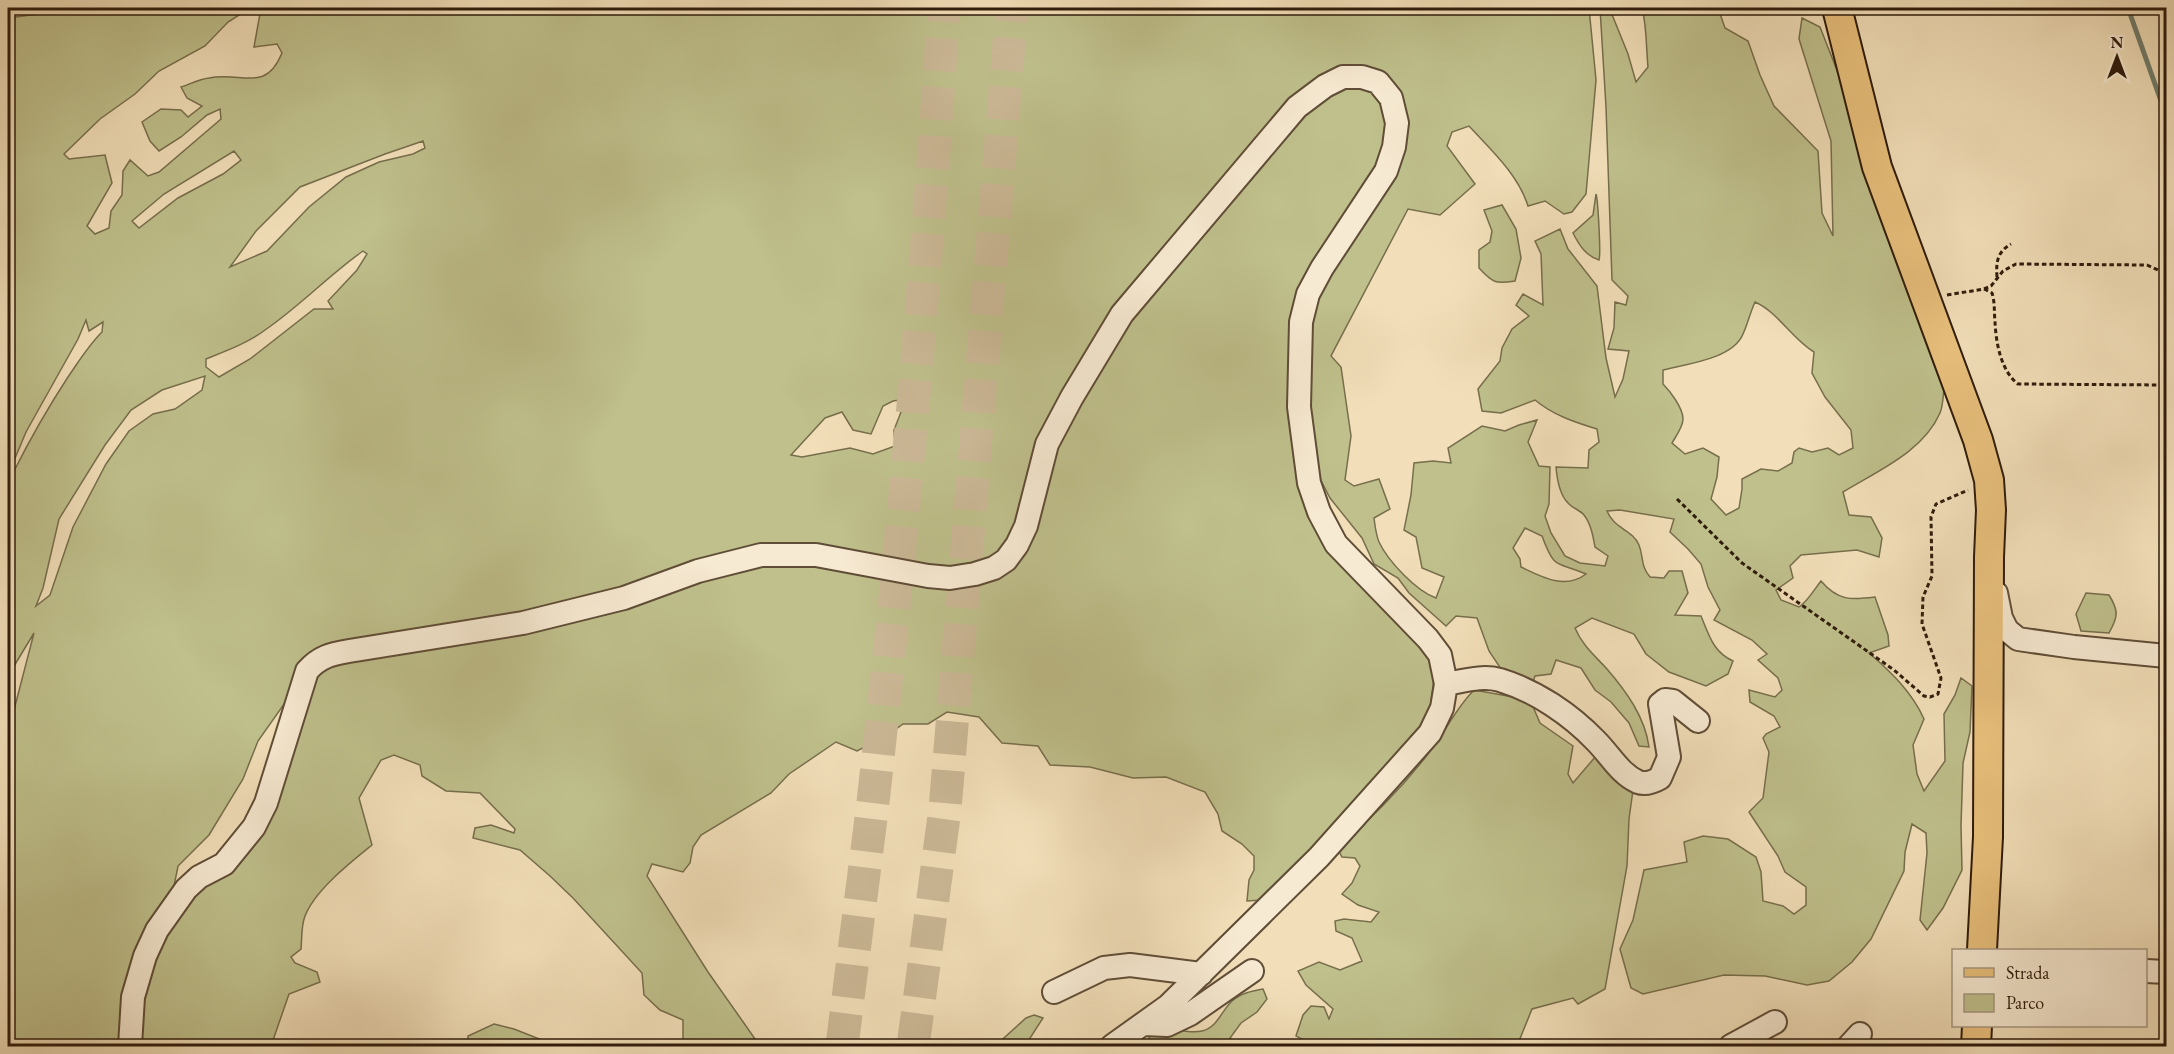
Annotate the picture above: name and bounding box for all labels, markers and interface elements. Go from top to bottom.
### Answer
north arrow [2087,27,2147,87]
text: N [2111,32,2124,53]
legend [1952,949,2147,1027]
text: Strada [2006,961,2050,984]
text: Parco [2006,991,2044,1014]

